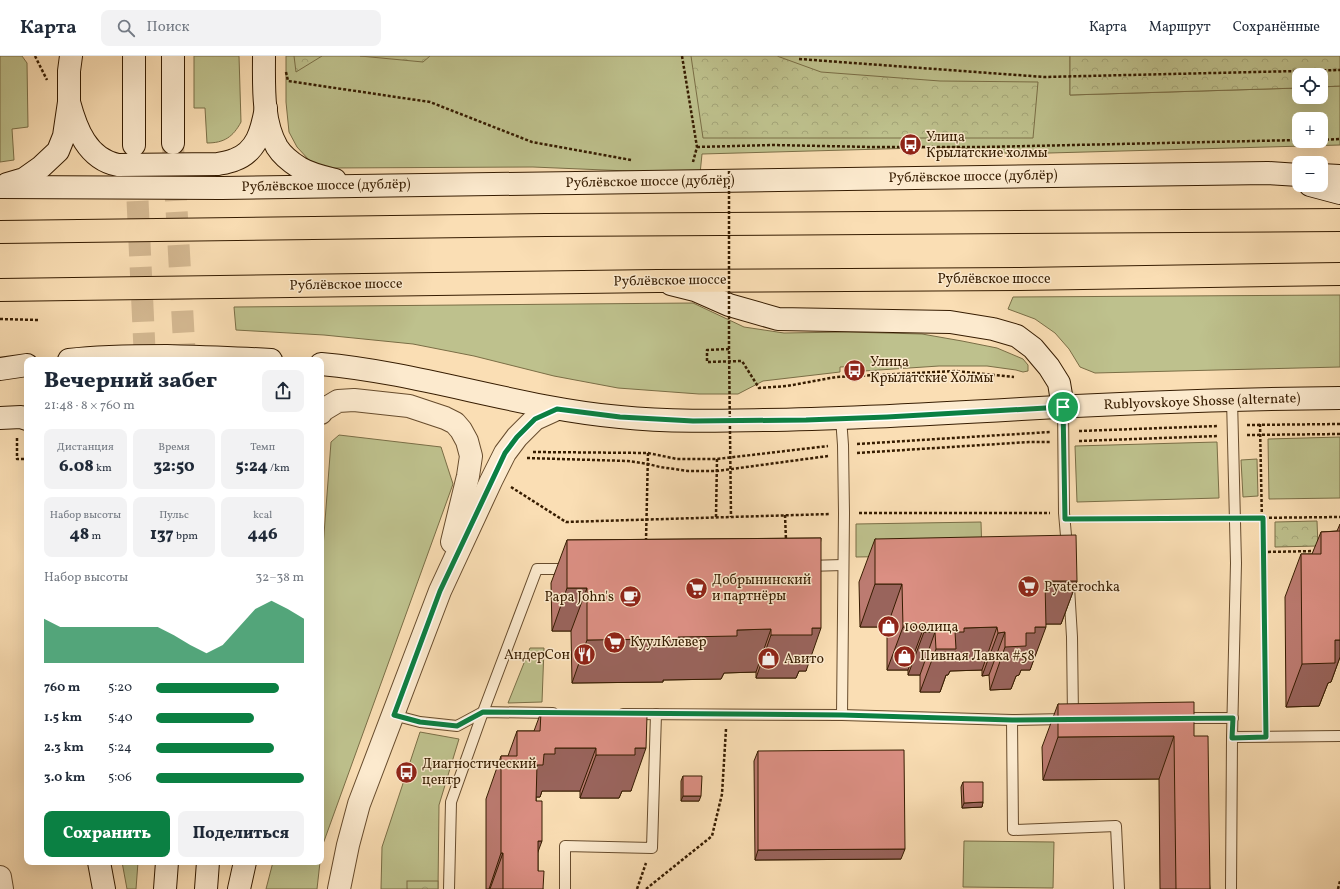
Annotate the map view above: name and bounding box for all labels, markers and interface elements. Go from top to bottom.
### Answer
search box [101,10,381,46]
text: Карта [20,15,77,41]
icon: search [115,17,137,39]
text: Поиск [147,17,190,38]
text: Карта [1089,18,1127,37]
text: Маршрут [1149,18,1211,37]
text: Сохранённые [1233,18,1320,37]
map controls [1292,68,1328,192]
button: locate [1292,68,1328,104]
button: + [1292,112,1328,148]
place label: Улица Крылатские холмы [926,128,1048,163]
bus stop icon: Улица Крылатские холмы [897,132,923,158]
button: − [1292,156,1328,192]
street label: Рублёвское шоссе (дублёр) [888,166,1058,188]
street label: Рублёвское шоссе (дублёр) [565,171,735,193]
street label: Рублёвское шоссе (дублёр) [241,175,411,197]
street label: Рублёвское шоссе [937,270,1051,289]
street label: Рублёвское шоссе [613,271,727,291]
street label: Рублёвское шоссе [289,275,403,295]
place label: Улица Крылатские Холмы [870,353,993,388]
bus stop icon: Улица Крылатские Холмы [841,357,867,383]
text: Вечерний забег [44,366,217,397]
button: share [262,370,304,412]
street label: Rublyovskoye Shosse (alternate) [1103,389,1301,415]
pin [1046,390,1080,424]
icon: arrive [1052,396,1074,418]
text: 21:48 · 8 × 760 m [44,397,135,415]
text: Дистанция [57,440,114,455]
text: Время [158,440,190,455]
text: Темп [250,440,275,455]
text: 6.08 [59,455,94,478]
text: 32:50 [153,455,195,478]
text: 5:24 [236,455,268,478]
text: km [94,461,112,476]
text: /km [268,461,290,476]
text: Набор высоты [50,508,121,523]
text: Пульс [159,508,189,523]
text: kcal [253,508,272,523]
text: 48 [69,523,89,546]
text: 137 [150,523,174,546]
text: 446 [248,523,278,546]
text: m [89,529,101,544]
text: bpm [174,529,198,544]
text: Набор высоты [44,569,128,587]
text: 32–38 m [256,569,304,587]
place label: Добрынинский и партнёры [712,571,812,606]
supermarket icon: Pyaterochka [1016,574,1042,600]
supermarket icon: Добрынинский и партнёры [684,575,710,601]
place label: Pyaterochka [1044,578,1120,597]
cafe icon: Papa John's [617,584,643,610]
place label: Papa John's [544,588,614,607]
shop icon: 100лица [876,614,902,640]
place label: 100лица [904,618,958,637]
supermarket icon: КуулКлевер [602,629,628,655]
place label: КуулКлевер [630,633,706,652]
restaurant icon: АндерСон [572,642,598,668]
shop icon: Пивная Лавка #58 [891,643,917,669]
place label: АндерСон [504,646,570,665]
shop icon: Авито [755,646,781,672]
place label: Пивная Лавка #58 [920,647,1035,666]
place label: Авито [784,650,824,669]
text: 760 m [44,679,80,697]
text: 5:20 [108,679,132,697]
text: 1.5 km [44,709,82,727]
text: 5:40 [108,709,133,727]
text: 2.3 km [44,739,84,757]
text: 5:24 [108,739,132,757]
place label: Диагностический центр [422,755,537,790]
bus stop icon: Диагностический центр [393,759,419,785]
text: 3.0 km [44,769,85,787]
text: 5:06 [108,769,132,787]
button: Сохранить [44,811,170,857]
button: Поделиться [178,811,304,857]

